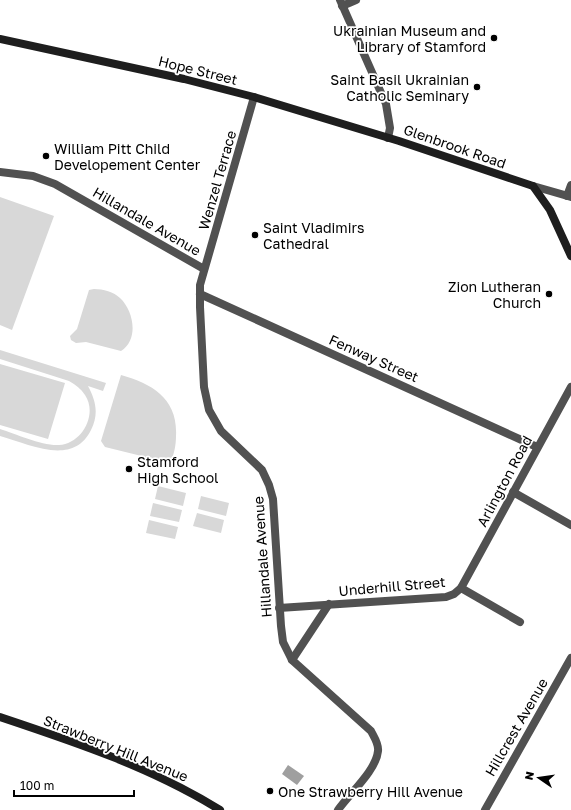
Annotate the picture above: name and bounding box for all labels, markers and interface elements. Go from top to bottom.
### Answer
place label: Ukrainian Museum and Library of Stamford [333,22,486,55]
marker: Ukrainian Museum and Library of Stamford [489,33,499,43]
street label: Hope Street [157,52,239,88]
place label: Saint Basil Ukrainian Catholic Seminary [330,71,469,104]
marker: Saint Basil Ukrainian Catholic Seminary [472,82,482,92]
street label: Glenbrook Road [401,120,509,172]
street label: Wenzel Terrace [195,128,239,232]
place label: William Pitt Child Developement Center [54,140,201,173]
marker: William Pitt Child Developement Center [41,151,51,161]
street label: Hillandale Avenue [90,183,204,259]
place label: Saint Vladimirs Cathedral [263,219,364,252]
marker: Saint Vladimirs Cathedral [250,230,260,240]
place label: Zion Lutheran Church [448,278,541,311]
marker: Zion Lutheran Church [544,289,554,299]
street label: Fenway Street [327,331,421,385]
street label: Arlington Road [473,433,535,529]
place label: Stamford High School [137,453,219,486]
marker: Stamford High School [124,464,134,474]
street label: Hillandale Avenue [249,496,275,618]
street label: Underhill Street [338,573,446,599]
street label: Hillcrest Avenue [481,675,551,779]
street label: Strawberry Hill Avenue [41,711,191,785]
north arrow [519,758,559,798]
text: N [521,770,536,781]
scale bar [14,772,134,798]
text: 100 m [20,778,54,793]
place label: One Strawberry Hill Avenue [278,783,463,800]
marker: One Strawberry Hill Avenue [265,786,275,796]

